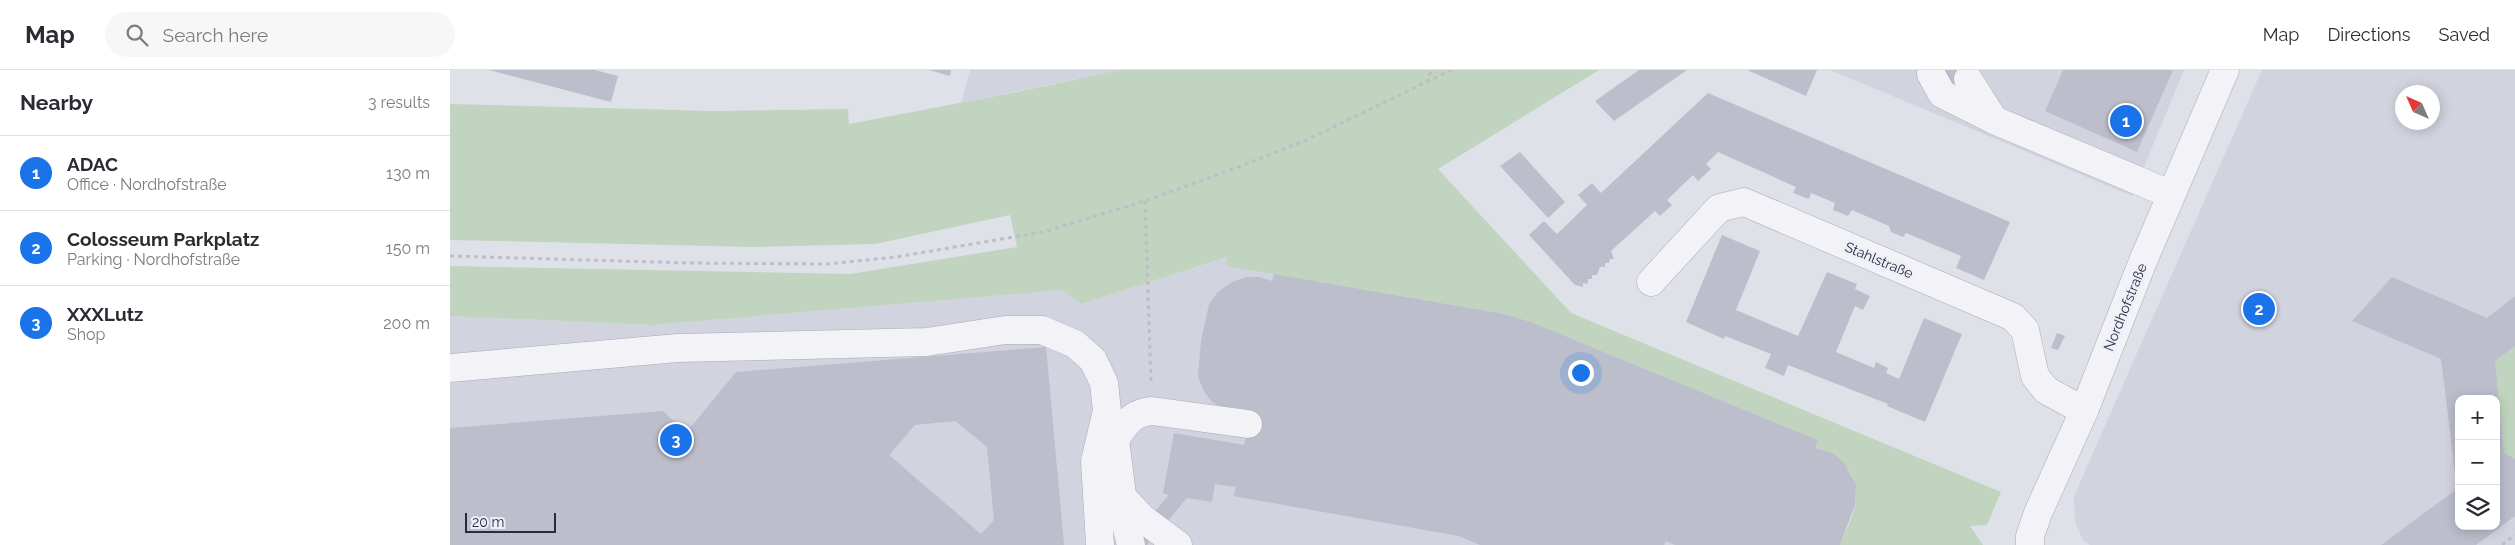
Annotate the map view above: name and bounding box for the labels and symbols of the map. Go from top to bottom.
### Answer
north arrow [2395,85,2440,130]
pin: 1 [2110,102,2142,140]
street label: Stahlstraße [1842,238,1916,282]
street label: Nordhofstraße [2100,261,2150,353]
pin: 2 [2243,290,2275,328]
your location [1568,360,1594,386]
pin: 3 [660,421,692,459]
scale bar [465,510,556,533]

